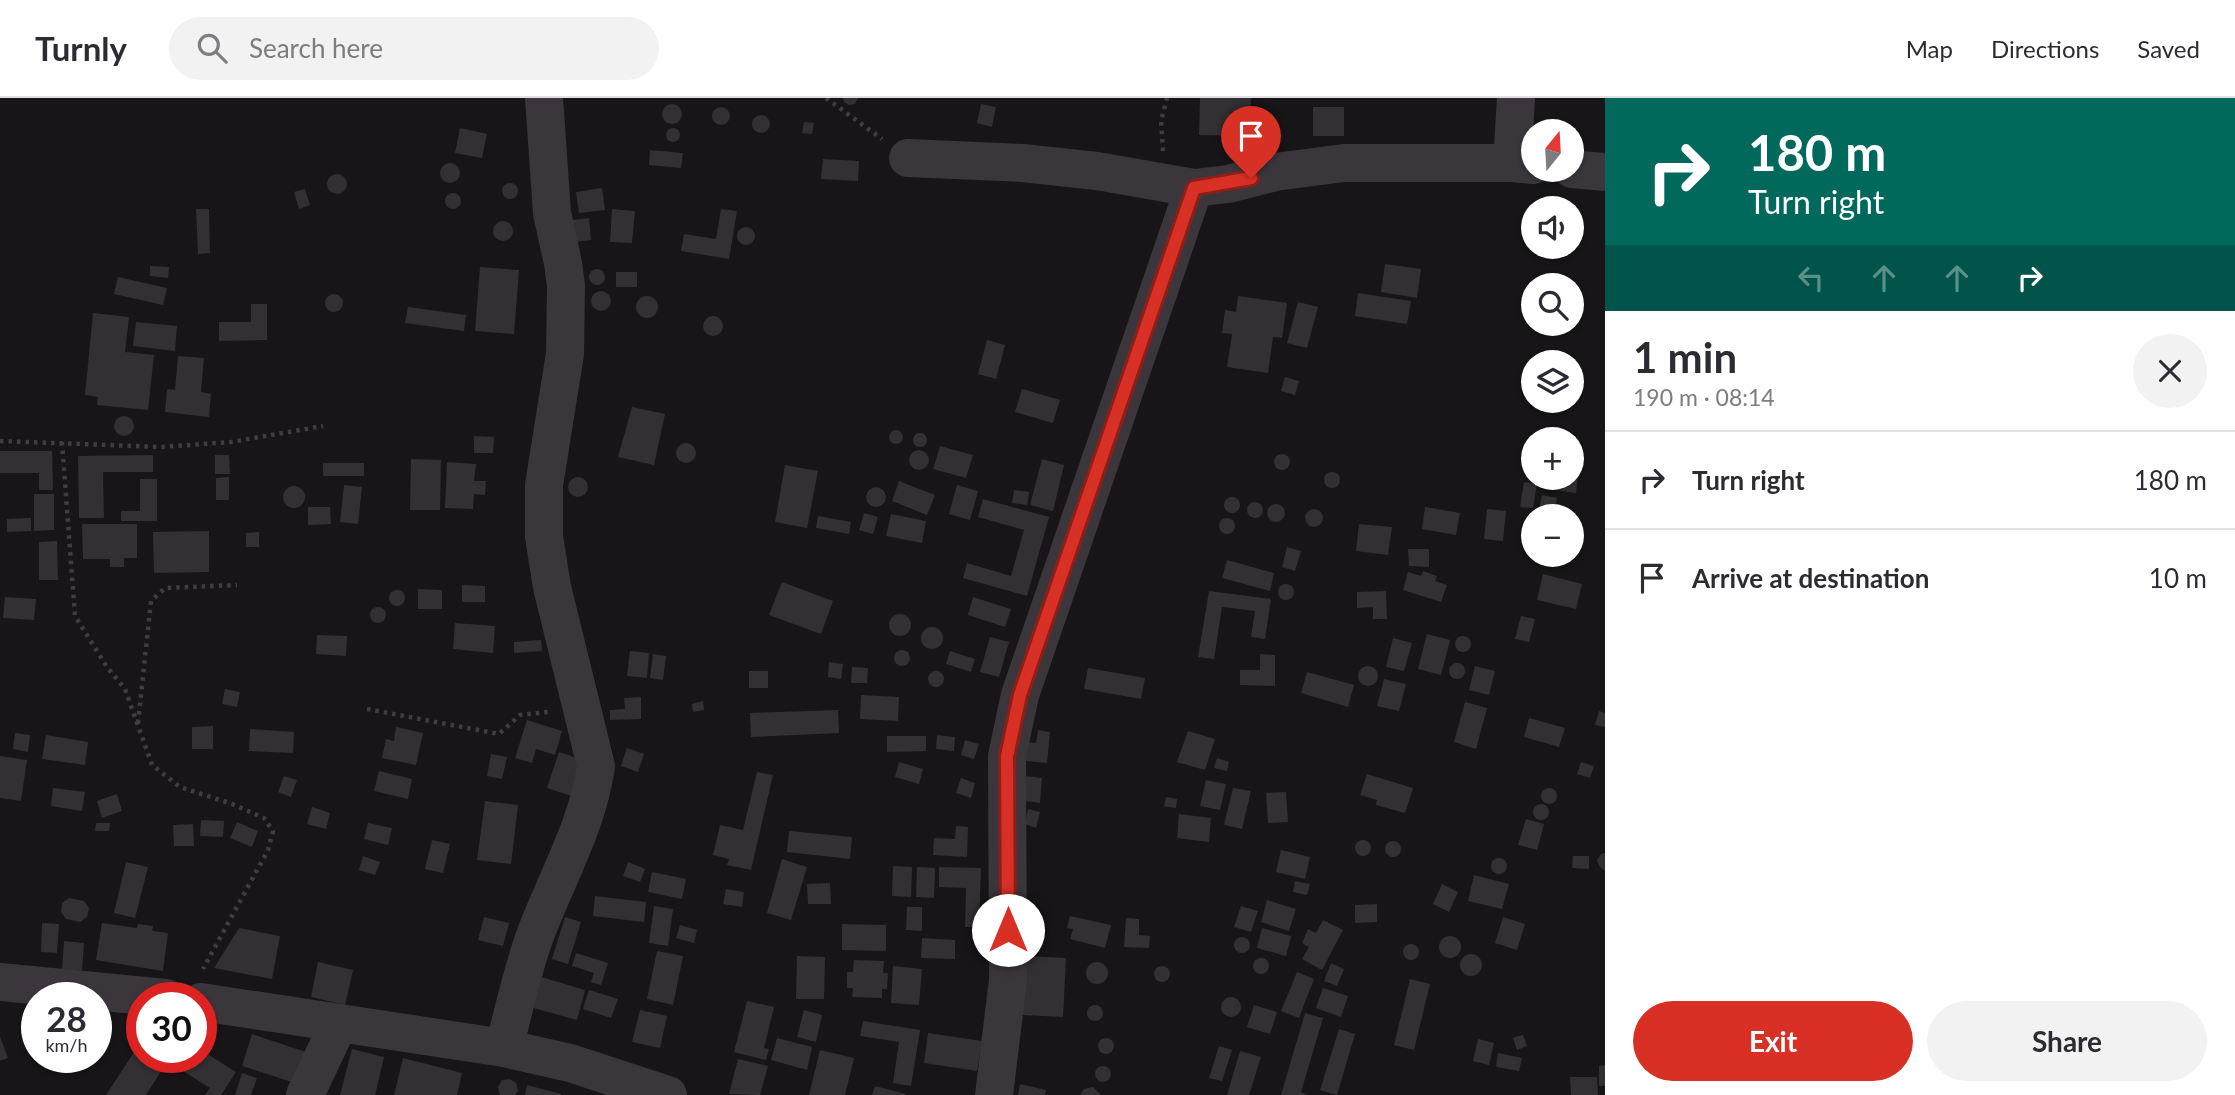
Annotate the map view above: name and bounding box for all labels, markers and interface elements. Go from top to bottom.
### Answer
search box [169,17,659,80]
text: Turnly [35,28,127,68]
icon: search [193,29,231,67]
text: Search here [249,32,383,64]
text: Map [1906,34,1953,63]
text: Directions [1991,34,2099,63]
text: Saved [2137,34,2200,63]
pin [1221,106,1281,178]
icon: arrive [1232,117,1270,155]
north arrow [1521,119,1584,182]
map controls [1521,119,1584,567]
text: 180 m [1748,123,1886,181]
icon: right [1633,126,1724,217]
text: Turn right [1748,182,1884,221]
button: sound [1521,196,1584,259]
icon: left [1792,259,1830,297]
icon: ahead [1865,259,1903,297]
icon: ahead [1938,259,1976,297]
icon: right [2011,259,2049,297]
button: search [1521,273,1584,336]
text: 1 min [1633,332,1737,382]
button: close [2133,334,2207,408]
button: layers [1521,350,1584,413]
text: 190 m · 08:14 [1633,383,1775,411]
button: + [1521,427,1584,490]
icon: right [1633,461,1671,499]
text: Turn right [1692,464,1805,496]
text: 180 m [2134,464,2207,496]
button: − [1521,504,1584,567]
icon: arrive [1633,559,1671,597]
text: Arrive at destination [1692,562,1929,594]
text: 10 m [2149,562,2207,594]
position arrow [971,893,1045,967]
speed limit sign: 30 [126,982,217,1073]
text: 28 [46,997,87,1039]
button: Exit [1633,1001,1913,1081]
button: Share [1927,1001,2207,1081]
text: km/h [45,1034,88,1056]

